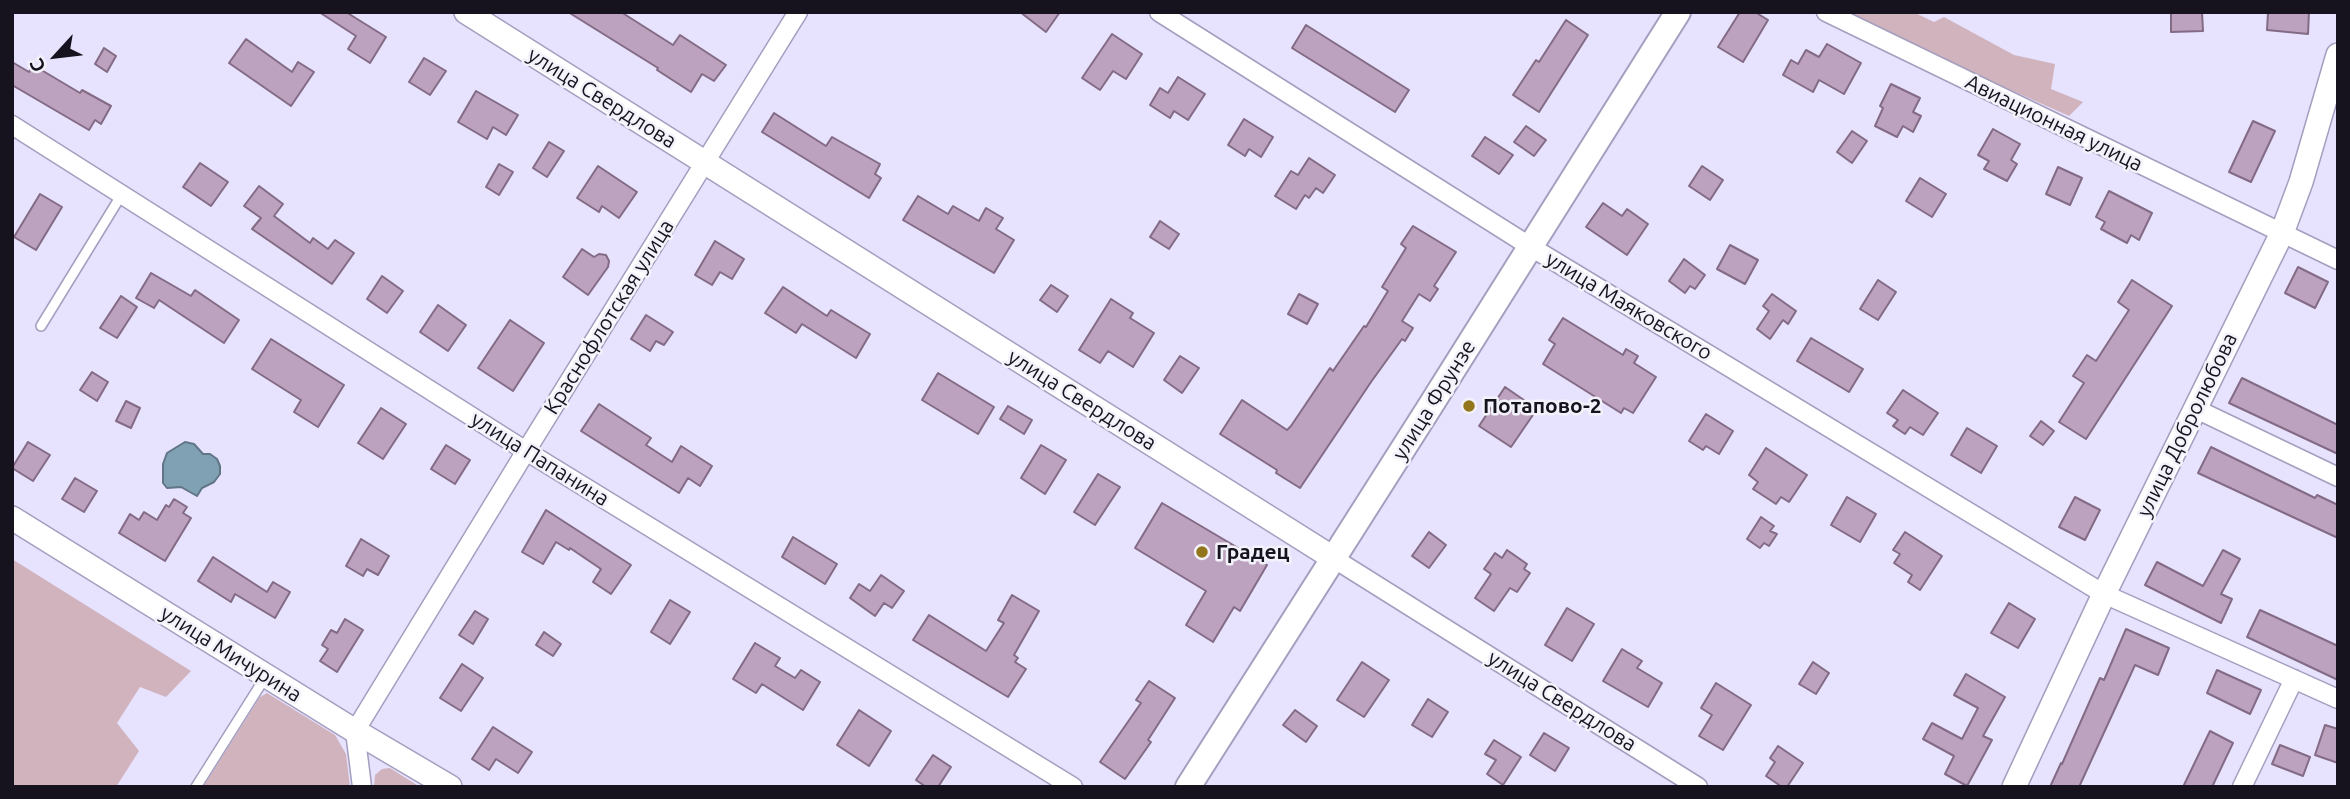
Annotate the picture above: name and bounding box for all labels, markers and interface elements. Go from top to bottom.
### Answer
north arrow [21,21,91,91]
street label: улица Свердлова [523,42,681,154]
text: С [25,55,50,76]
street label: Авиационная улица [1961,69,2147,177]
street label: Краснофлотская улица [539,215,679,419]
street label: улица Маяковского [1541,246,1717,366]
street label: улица Добролюбова [2131,329,2243,521]
street label: улица Фрунзе [1387,335,1481,465]
street label: улица Свердлова [1003,344,1161,456]
place label: Потапово-2 [1483,393,1602,419]
marker: Потапово-2 [1461,398,1477,414]
street label: улица Папанина [466,406,614,512]
place label: Градец [1216,539,1290,565]
marker: Градец [1194,544,1210,560]
street label: улица Мичурина [156,600,306,708]
street label: улица Свердлова [1483,645,1641,757]

